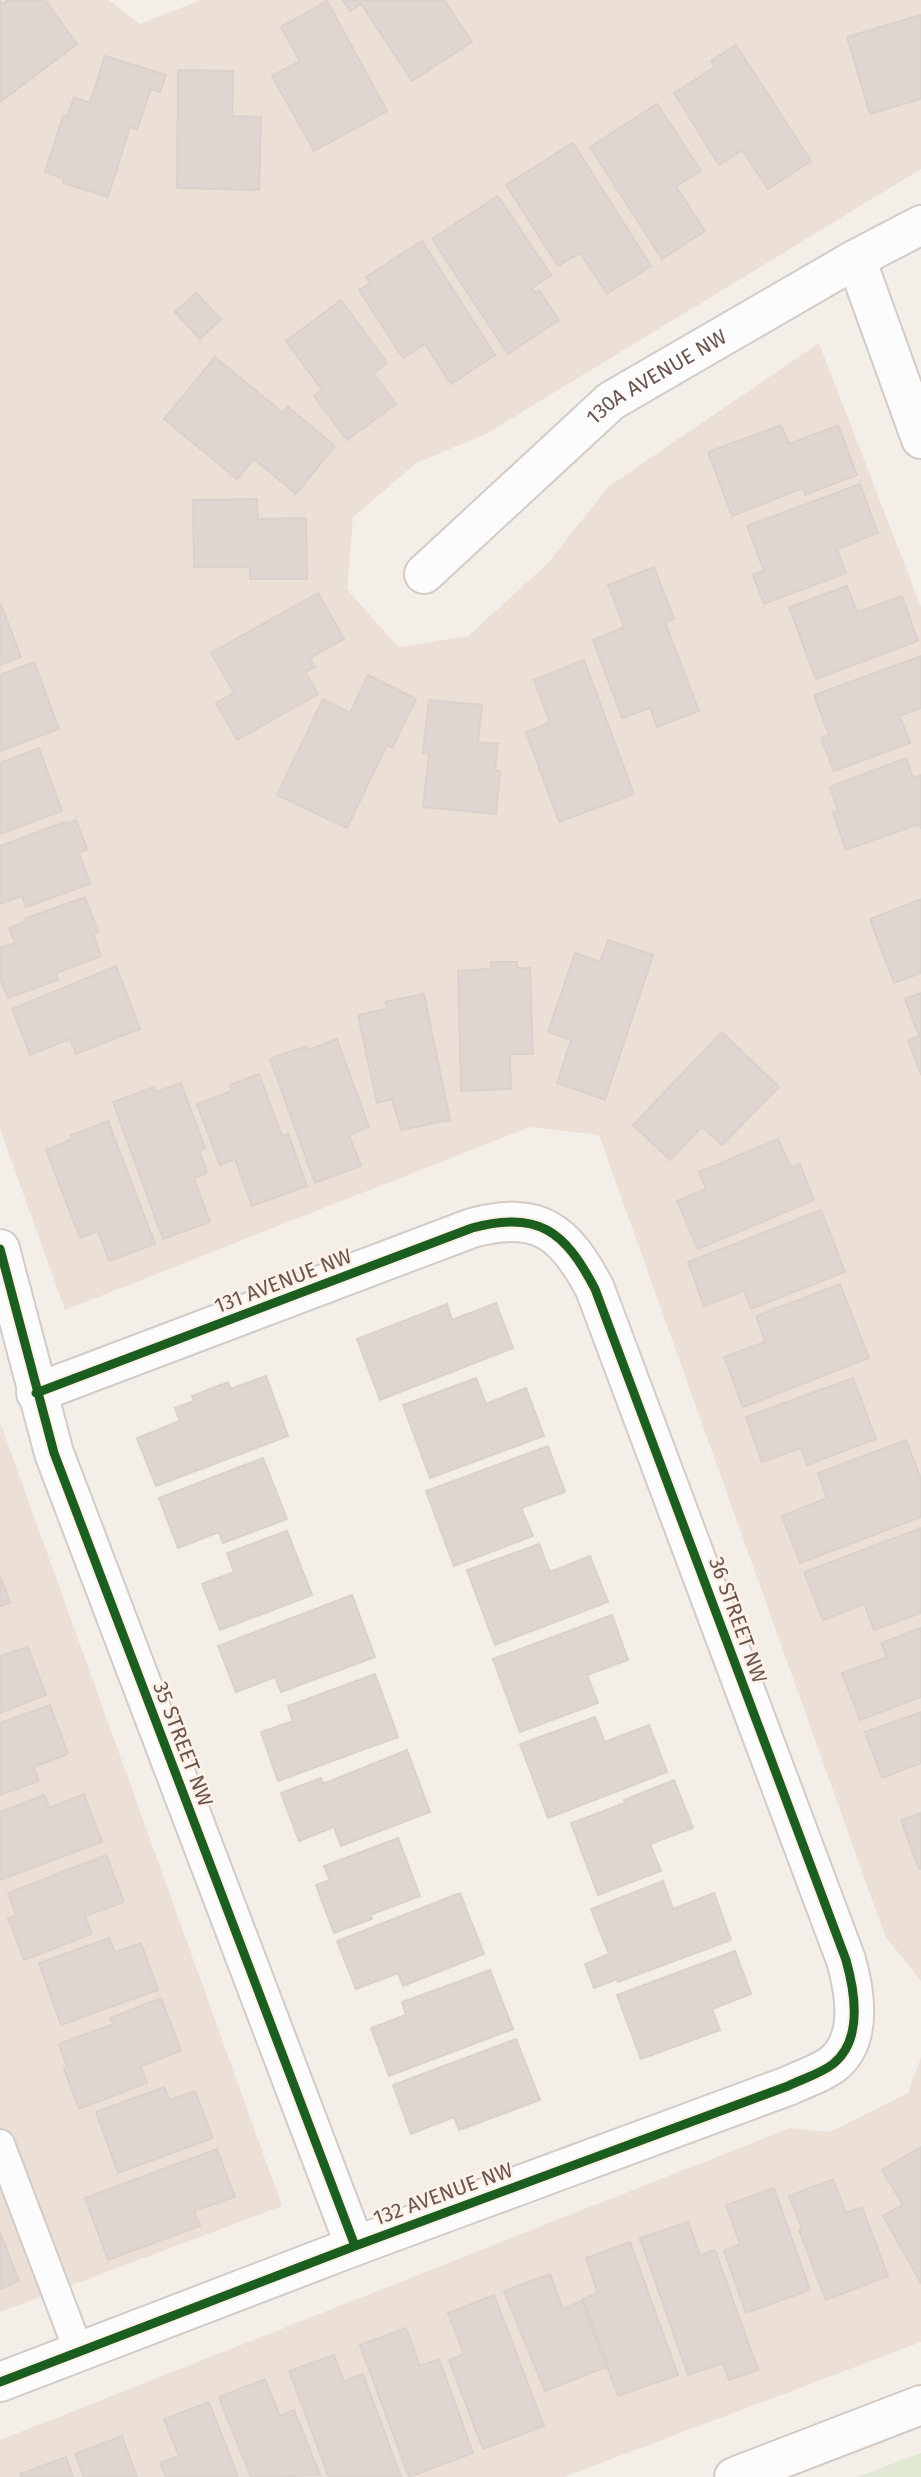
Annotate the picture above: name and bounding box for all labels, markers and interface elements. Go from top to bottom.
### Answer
street label: 130A AVENUE NW [581,324,731,430]
street label: 131 AVENUE NW [211,1243,355,1319]
street label: 36 STREET NW [703,1553,773,1687]
street label: 35 STREET NW [147,1678,219,1810]
street label: 132 AVENUE NW [370,2157,516,2231]

